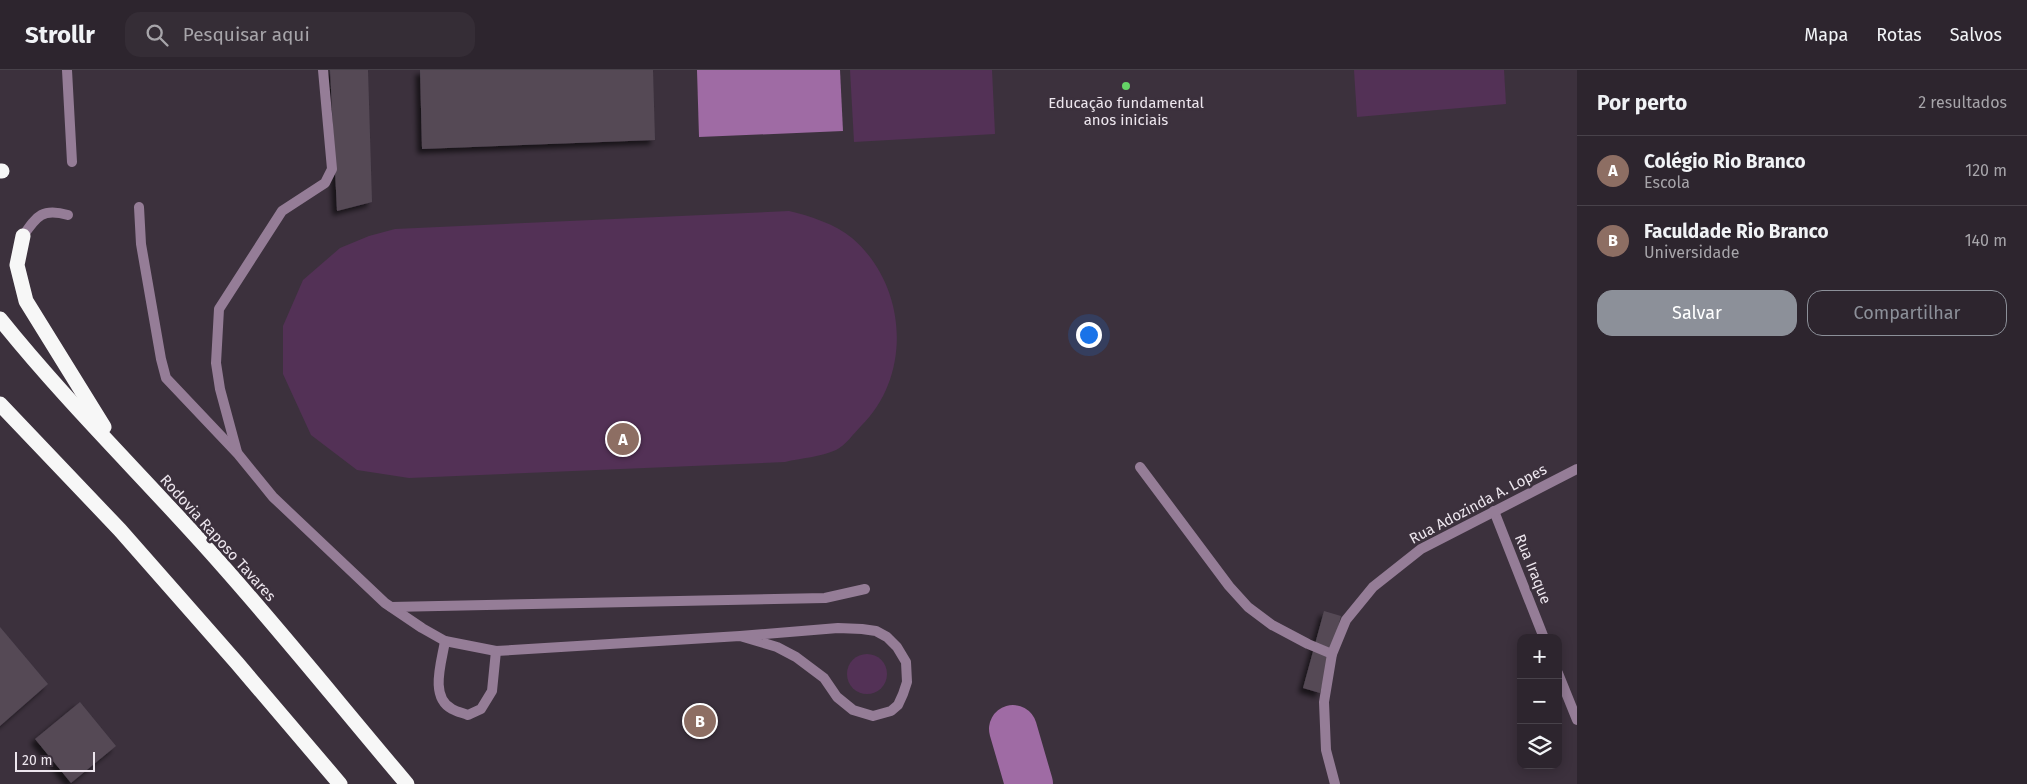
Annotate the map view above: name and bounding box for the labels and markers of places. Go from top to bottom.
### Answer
marker: Educação fundamental anos iniciais [1120,80,1132,92]
place label: Educação fundamental anos iniciais [1048,94,1204,129]
pin: A [607,420,639,458]
pin: B [684,702,716,740]

